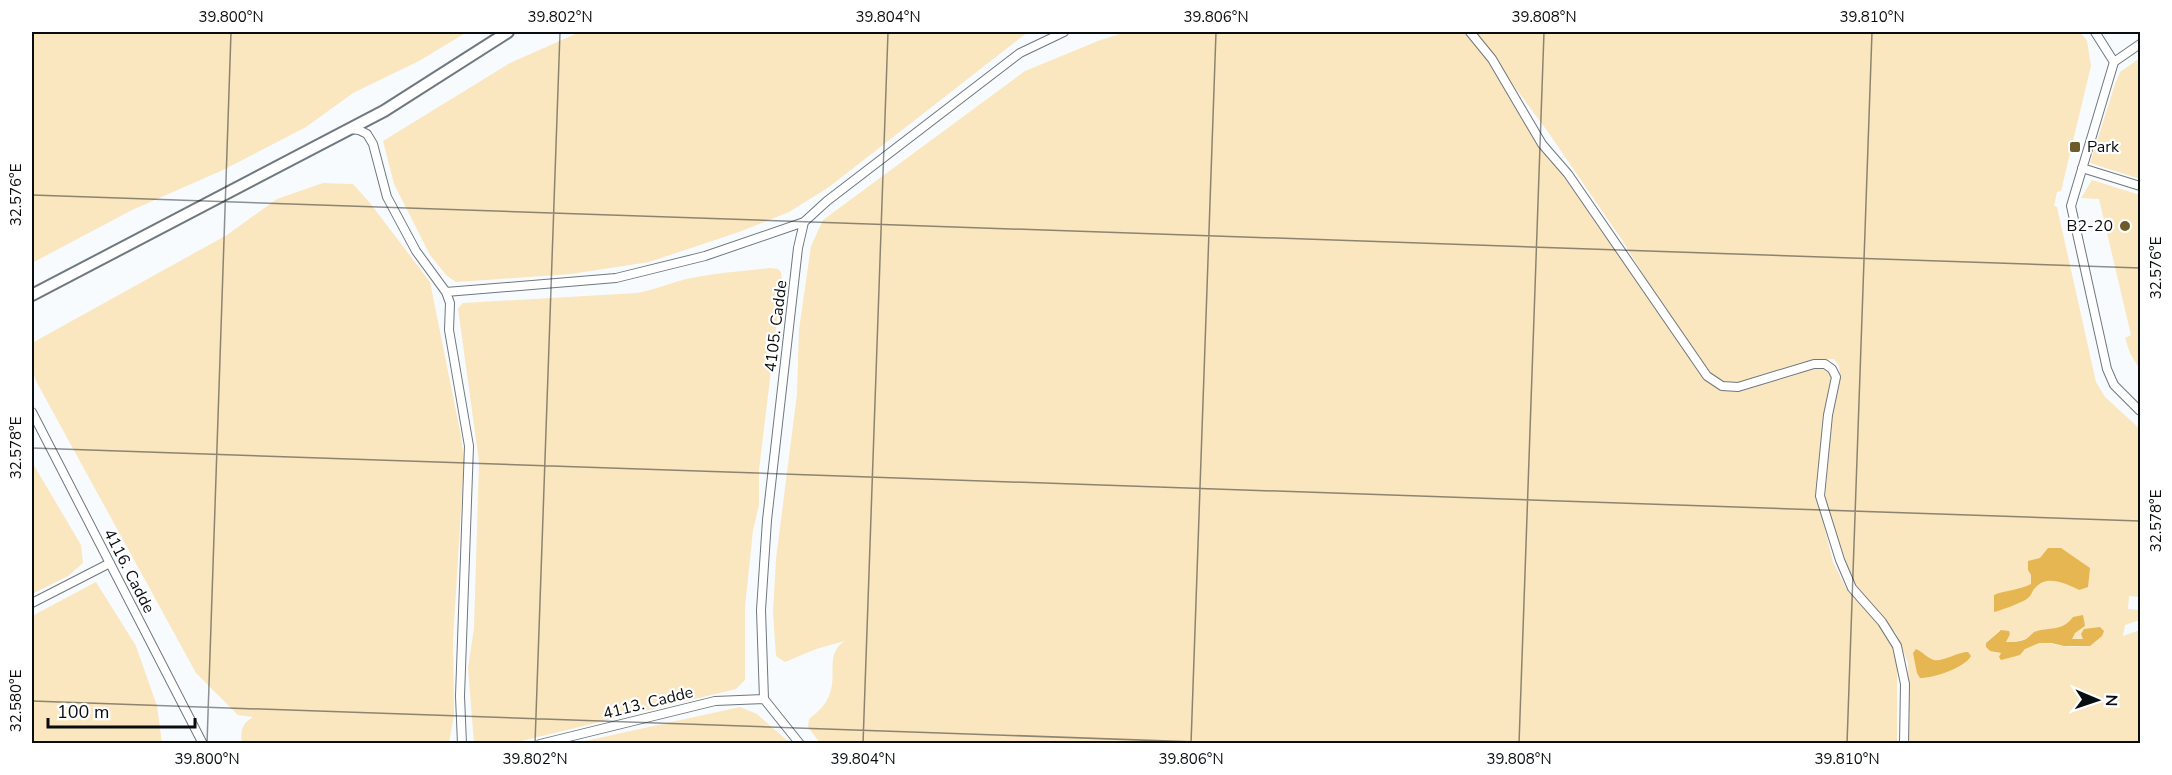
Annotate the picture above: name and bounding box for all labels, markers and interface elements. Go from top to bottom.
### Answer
text: 39.800°N [198,7,264,27]
text: 39.802°N [527,7,593,27]
text: 39.804°N [855,7,921,27]
text: 39.806°N [1183,7,1249,27]
text: 39.808°N [1511,7,1577,27]
text: 39.810°N [1839,7,1905,27]
place label: Park [2087,136,2120,158]
marker: Park [2068,140,2082,154]
text: 32.576°E [6,164,26,226]
place label: B2-20 [2067,215,2113,237]
marker: B2-20 [2118,219,2132,233]
text: 32.576°E [2146,237,2166,299]
street label: 4105. Cadde [759,279,793,373]
text: 32.578°E [6,417,26,479]
text: 32.578°E [2146,490,2166,552]
street label: 4116. Cadde [98,525,160,617]
text: 32.580°E [6,670,26,732]
north arrow [2067,670,2127,730]
street label: 4113. Cadde [601,681,695,725]
scale bar [48,691,195,729]
text: N [2100,694,2122,707]
text: 100 m [57,700,109,724]
text: 39.800°N [174,749,240,769]
text: 39.802°N [502,749,568,769]
text: 39.804°N [830,749,896,769]
text: 39.806°N [1158,749,1224,769]
text: 39.808°N [1486,749,1552,769]
text: 39.810°N [1814,749,1880,769]

